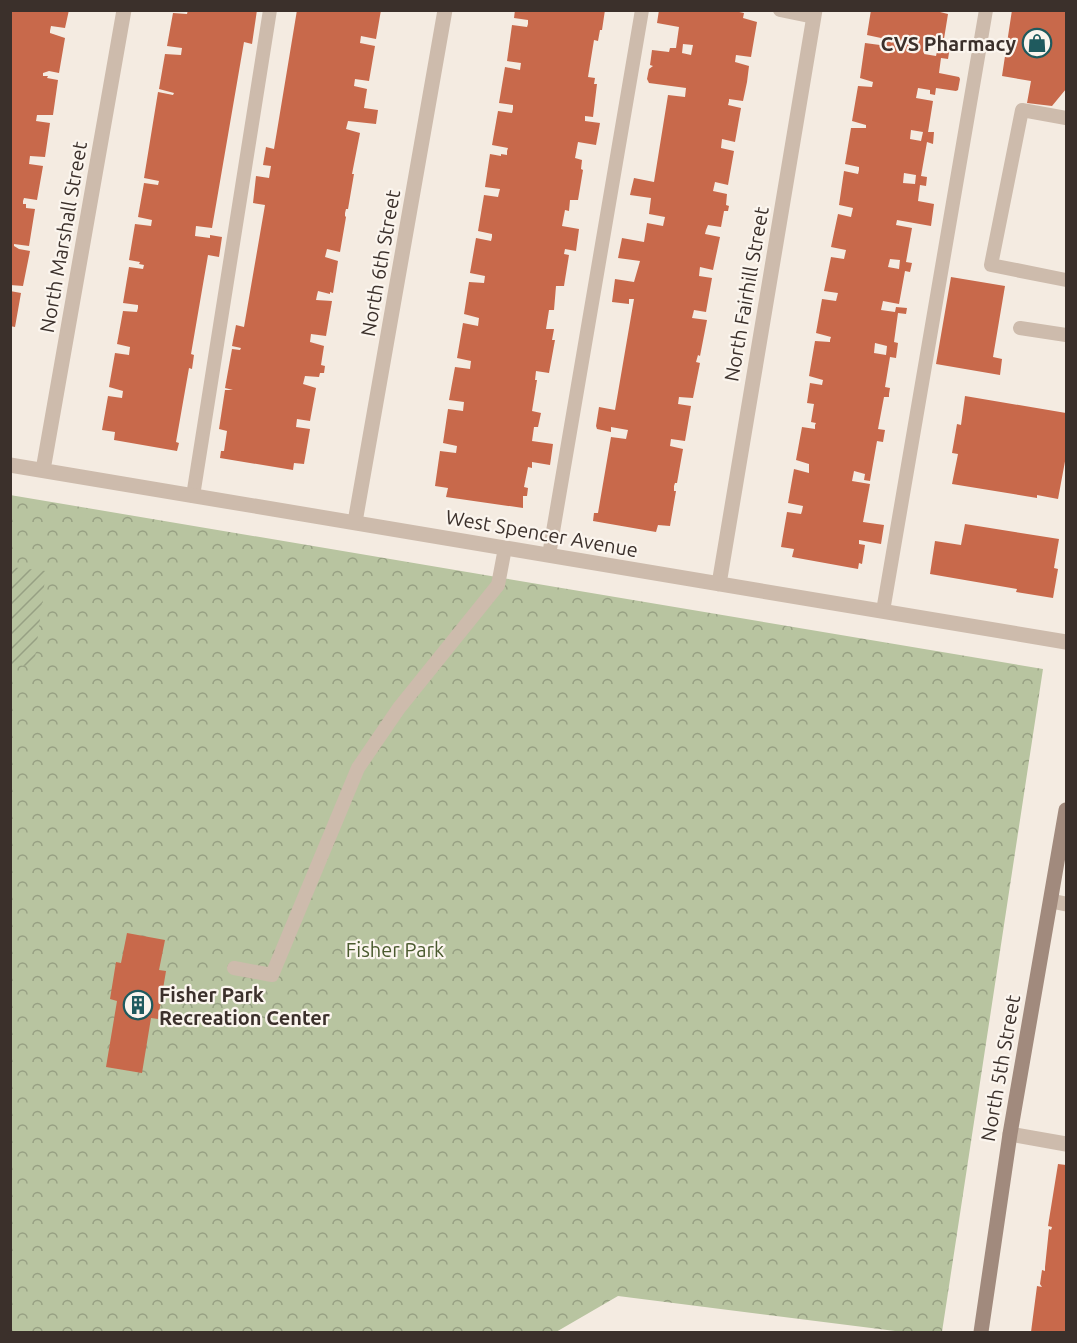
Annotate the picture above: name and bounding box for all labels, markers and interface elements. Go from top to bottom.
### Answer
shop icon: CVS Pharmacy [1021,27,1053,59]
place label: CVS Pharmacy [881,32,1016,55]
street label: North Marshall Street [35,139,91,335]
street label: North 6th Street [356,188,404,338]
street label: North Fairhill Street [719,205,773,383]
street label: West Spencer Avenue [444,505,640,561]
park label: Fisher Park [346,938,444,961]
place label: Fisher Park Recreation Center [159,983,331,1029]
building icon: Fisher Park Recreation Center [122,989,154,1021]
street label: North 5th Street [976,993,1024,1143]

